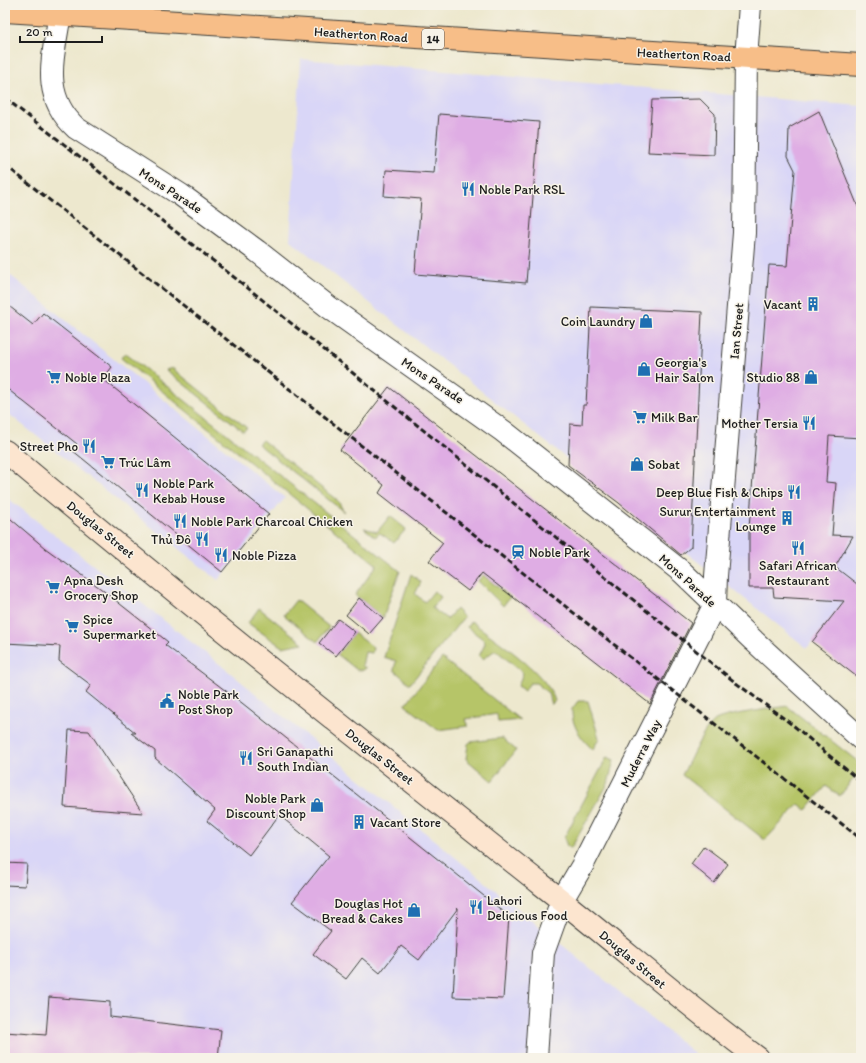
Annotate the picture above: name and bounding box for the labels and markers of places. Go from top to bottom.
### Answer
restaurant icon: Noble Park RSL [460,181,476,197]
place label: Noble Park RSL [479,182,565,197]
building icon: Vacant [805,296,821,312]
place label: Vacant [764,297,802,312]
shop icon: Coin Laundry [638,313,654,329]
place label: Coin Laundry [561,314,635,329]
place label: Georgia's Hair Salon [655,355,715,385]
shop icon: Georgia's Hair Salon [636,361,652,377]
supermarket icon: Noble Plaza [46,369,62,385]
shop icon: Studio 88 [803,369,819,385]
place label: Noble Plaza [65,370,131,385]
place label: Studio 88 [747,370,800,385]
supermarket icon: Milk Bar [632,409,648,425]
place label: Milk Bar [651,410,698,425]
restaurant icon: Mother Tersia [801,415,817,431]
place label: Mother Tersia [721,416,799,431]
restaurant icon: Street Pho [81,438,97,454]
place label: Street Pho [20,439,78,454]
supermarket icon: Trúc Lâm [100,454,116,470]
place label: Trúc Lâm [119,455,171,470]
shop icon: Sobat [629,456,645,472]
place label: Sobat [648,457,680,472]
place label: Noble Park Kebab House [153,476,225,506]
restaurant icon: Noble Park Kebab House [134,482,150,498]
restaurant icon: Deep Blue Fish & Chips [786,484,802,500]
place label: Deep Blue Fish & Chips [656,485,783,500]
place label: Surur Entertainment Lounge [659,504,776,534]
building icon: Surur Entertainment Lounge [779,510,795,526]
restaurant icon: Noble Park Charcoal Chicken [172,513,188,529]
place label: Noble Park Charcoal Chicken [191,514,353,529]
restaurant icon: Thủ Đô [194,531,210,547]
place label: Thủ Đô [151,532,191,547]
restaurant icon: Safari African Restaurant [790,540,806,556]
station icon: Noble Park [510,544,526,560]
place label: Noble Park [529,545,590,560]
restaurant icon: Noble Pizza [213,547,229,563]
place label: Noble Pizza [232,548,297,563]
place label: Safari African Restaurant [759,558,838,588]
place label: Apna Desh Grocery Shop [64,573,139,603]
supermarket icon: Apna Desh Grocery Shop [45,579,61,595]
place label: Spice Supermarket [83,612,156,642]
supermarket icon: Spice Supermarket [64,618,80,634]
place label: Noble Park Post Shop [178,687,239,717]
public building icon: Noble Park Post Shop [159,693,175,709]
place label: Sri Ganapathi South Indian [257,744,333,774]
restaurant icon: Sri Ganapathi South Indian [238,750,254,766]
place label: Noble Park Discount Shop [226,791,306,821]
shop icon: Noble Park Discount Shop [309,797,325,813]
building icon: Vacant Store [351,814,367,830]
place label: Vacant Store [370,815,441,830]
place label: Lahori Delicious Food [487,893,568,923]
place label: Douglas Hot Bread & Cakes [322,896,403,926]
restaurant icon: Lahori Delicious Food [468,899,484,915]
shop icon: Douglas Hot Bread & Cakes [406,902,422,918]

